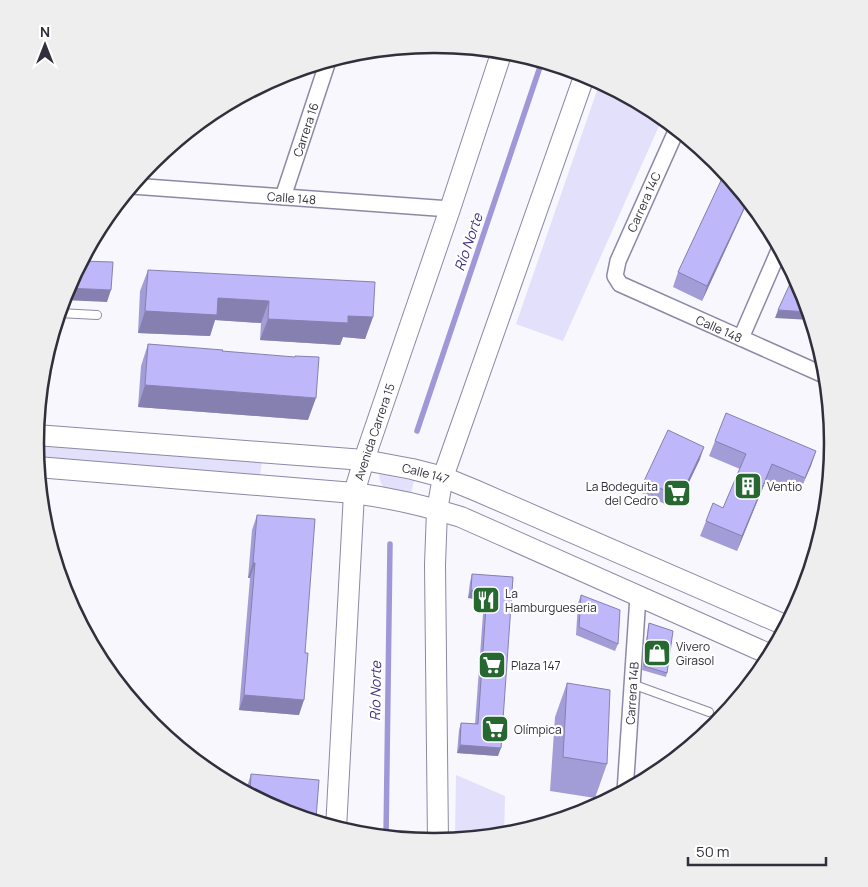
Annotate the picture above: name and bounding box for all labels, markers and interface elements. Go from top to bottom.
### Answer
north arrow [20,20,70,70]
text: N [40,22,50,41]
street label: Carrera 16 [288,100,322,159]
street label: Carrera 14C [623,169,665,235]
street label: Calle 148 [267,187,317,208]
water label: Río Norte [449,210,487,273]
street label: Calle 148 [693,311,745,346]
street label: Avenida Carrera 15 [350,381,398,482]
street label: Calle 147 [401,459,452,487]
building icon: Ventio [733,471,763,501]
place label: La Bodeguita del Cedro [586,478,658,509]
supermarket icon: La Bodeguita del Cedro [662,478,692,508]
place label: Ventio [767,478,802,495]
restaurant icon: La Hamburgueseria [471,585,501,615]
place label: La Hamburgueseria [505,585,597,616]
shop icon: Vivero Girasol [642,638,672,668]
place label: Vivero Girasol [676,638,714,669]
supermarket icon: Plaza 147 [477,650,507,680]
place label: Plaza 147 [511,657,561,674]
water label: Río Norte [365,660,385,721]
street label: Carrera 14B [621,661,642,725]
supermarket icon: Olímpica [480,714,510,744]
place label: Olímpica [514,721,562,738]
scale bar [688,834,826,866]
text: 50 m [696,841,730,862]

